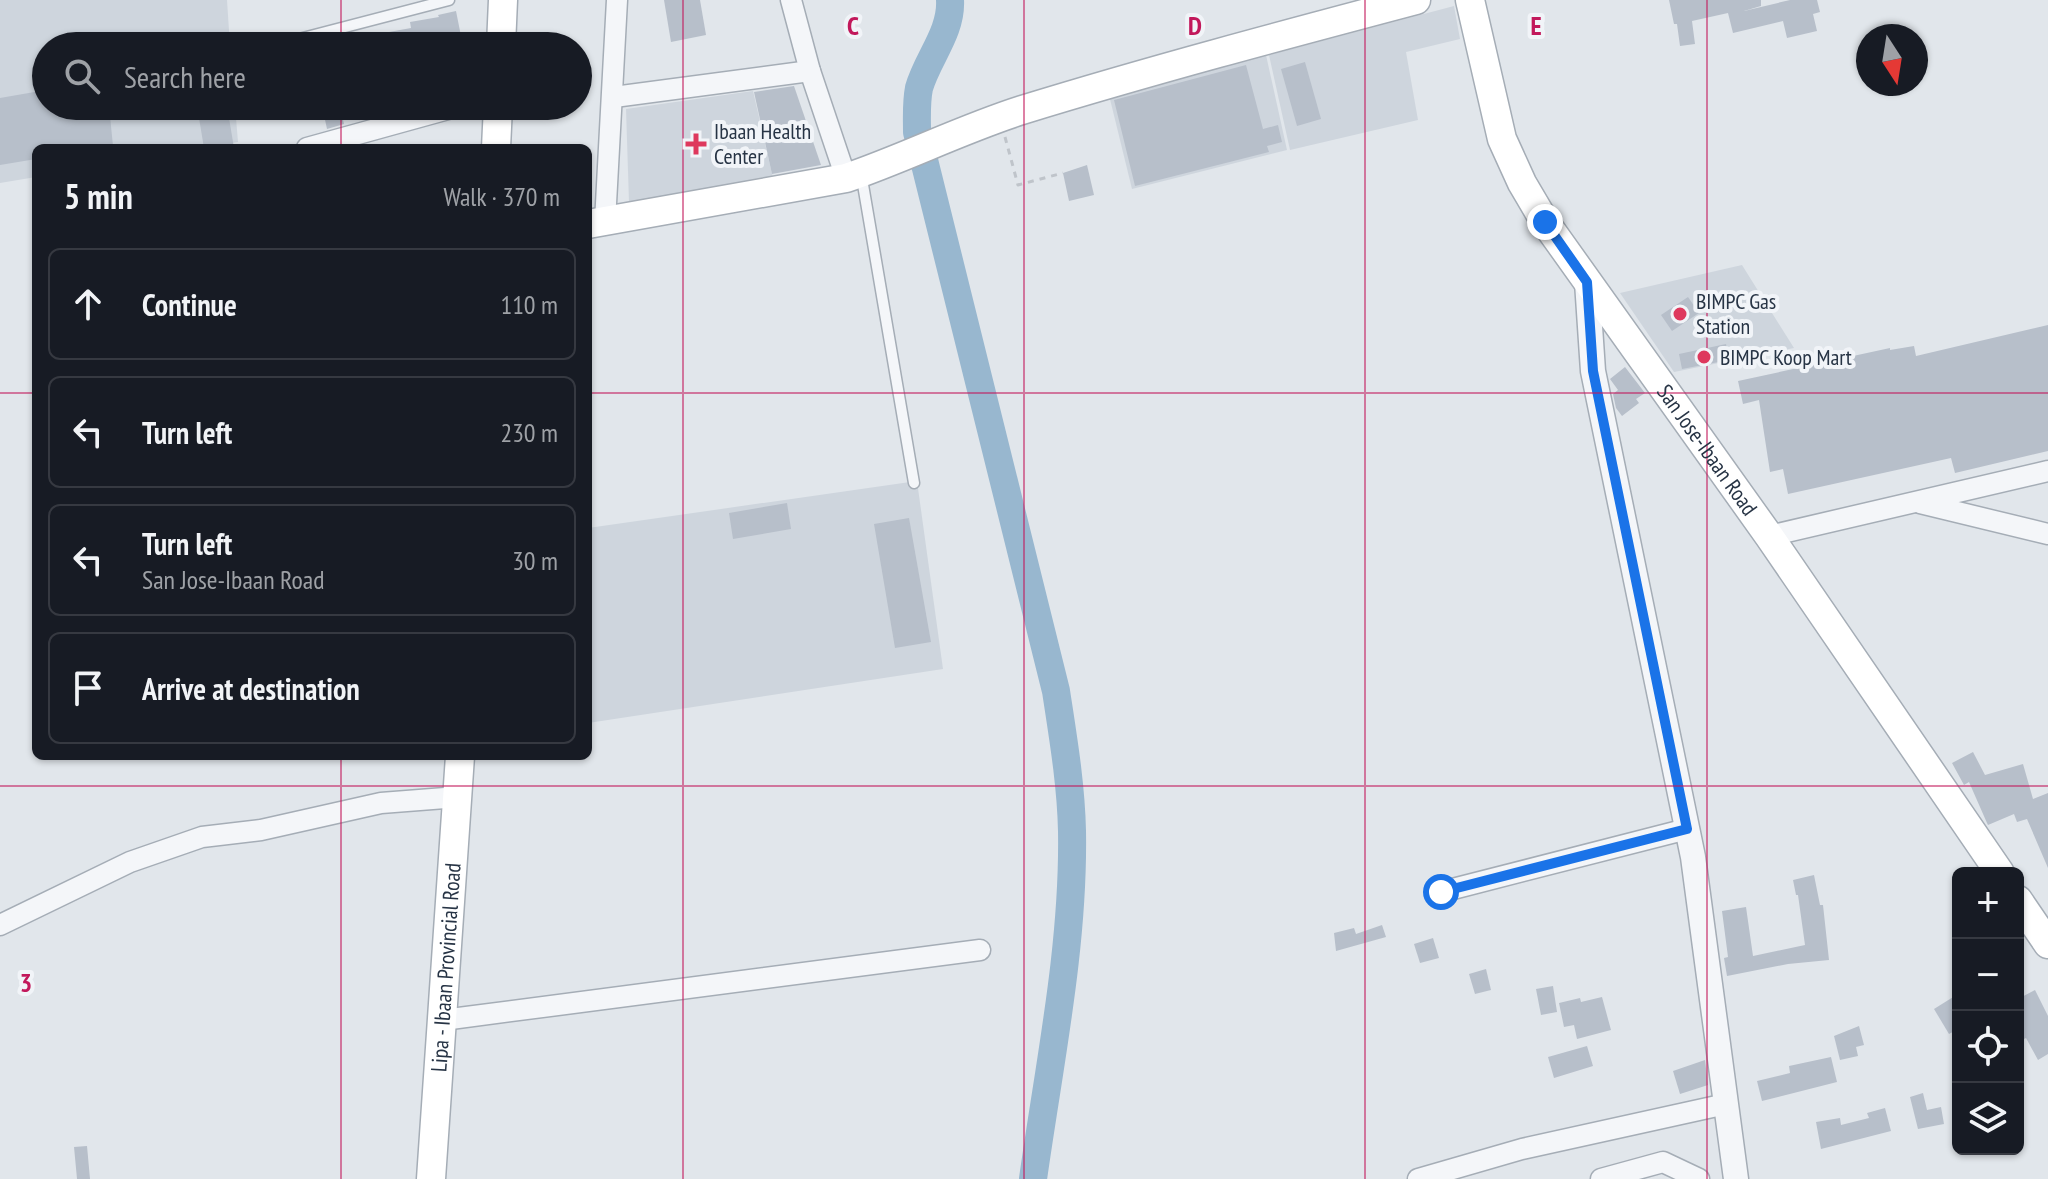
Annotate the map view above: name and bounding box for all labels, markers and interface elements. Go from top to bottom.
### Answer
text: C [847,9,859,42]
text: D [1188,9,1202,42]
text: E [1530,9,1542,42]
north arrow [1856,24,1928,96]
search box [32,32,592,120]
icon: search [60,54,104,98]
text: Search here [124,57,246,96]
place label: Ibaan Health Center [714,117,811,170]
marker: Ibaan Health Center [685,133,707,155]
text: 5 min [64,174,133,218]
text: Walk · 370 m [443,180,560,213]
route end [1527,204,1563,240]
icon: ahead [66,282,110,326]
text: Continue [142,285,237,324]
place label: BIMPC Gas Station [1696,287,1776,340]
text: 110 m [500,288,558,321]
marker: BIMPC Gas Station [1671,305,1689,323]
place label: BIMPC Koop Mart [1720,343,1852,371]
marker: BIMPC Koop Mart [1695,348,1713,366]
street label: San Jose-Ibaan Road [1651,379,1764,521]
icon: left [66,410,110,454]
text: Turn left [142,413,232,452]
text: 230 m [500,416,558,449]
text: Turn left [142,524,232,563]
icon: left [66,538,110,582]
text: 30 m [512,544,558,577]
text: San Jose-Ibaan Road [142,563,324,596]
icon: arrive [66,666,110,710]
text: Arrive at destination [142,669,360,708]
street label: Lipa - Ibaan Provincial Road [424,862,467,1073]
map controls [1952,867,2024,1155]
button: + [1952,867,2024,939]
route start [1423,874,1459,910]
button: − [1952,939,2024,1011]
text: 3 [20,966,32,999]
button: locate [1952,1011,2024,1083]
button: layers [1952,1083,2024,1155]

